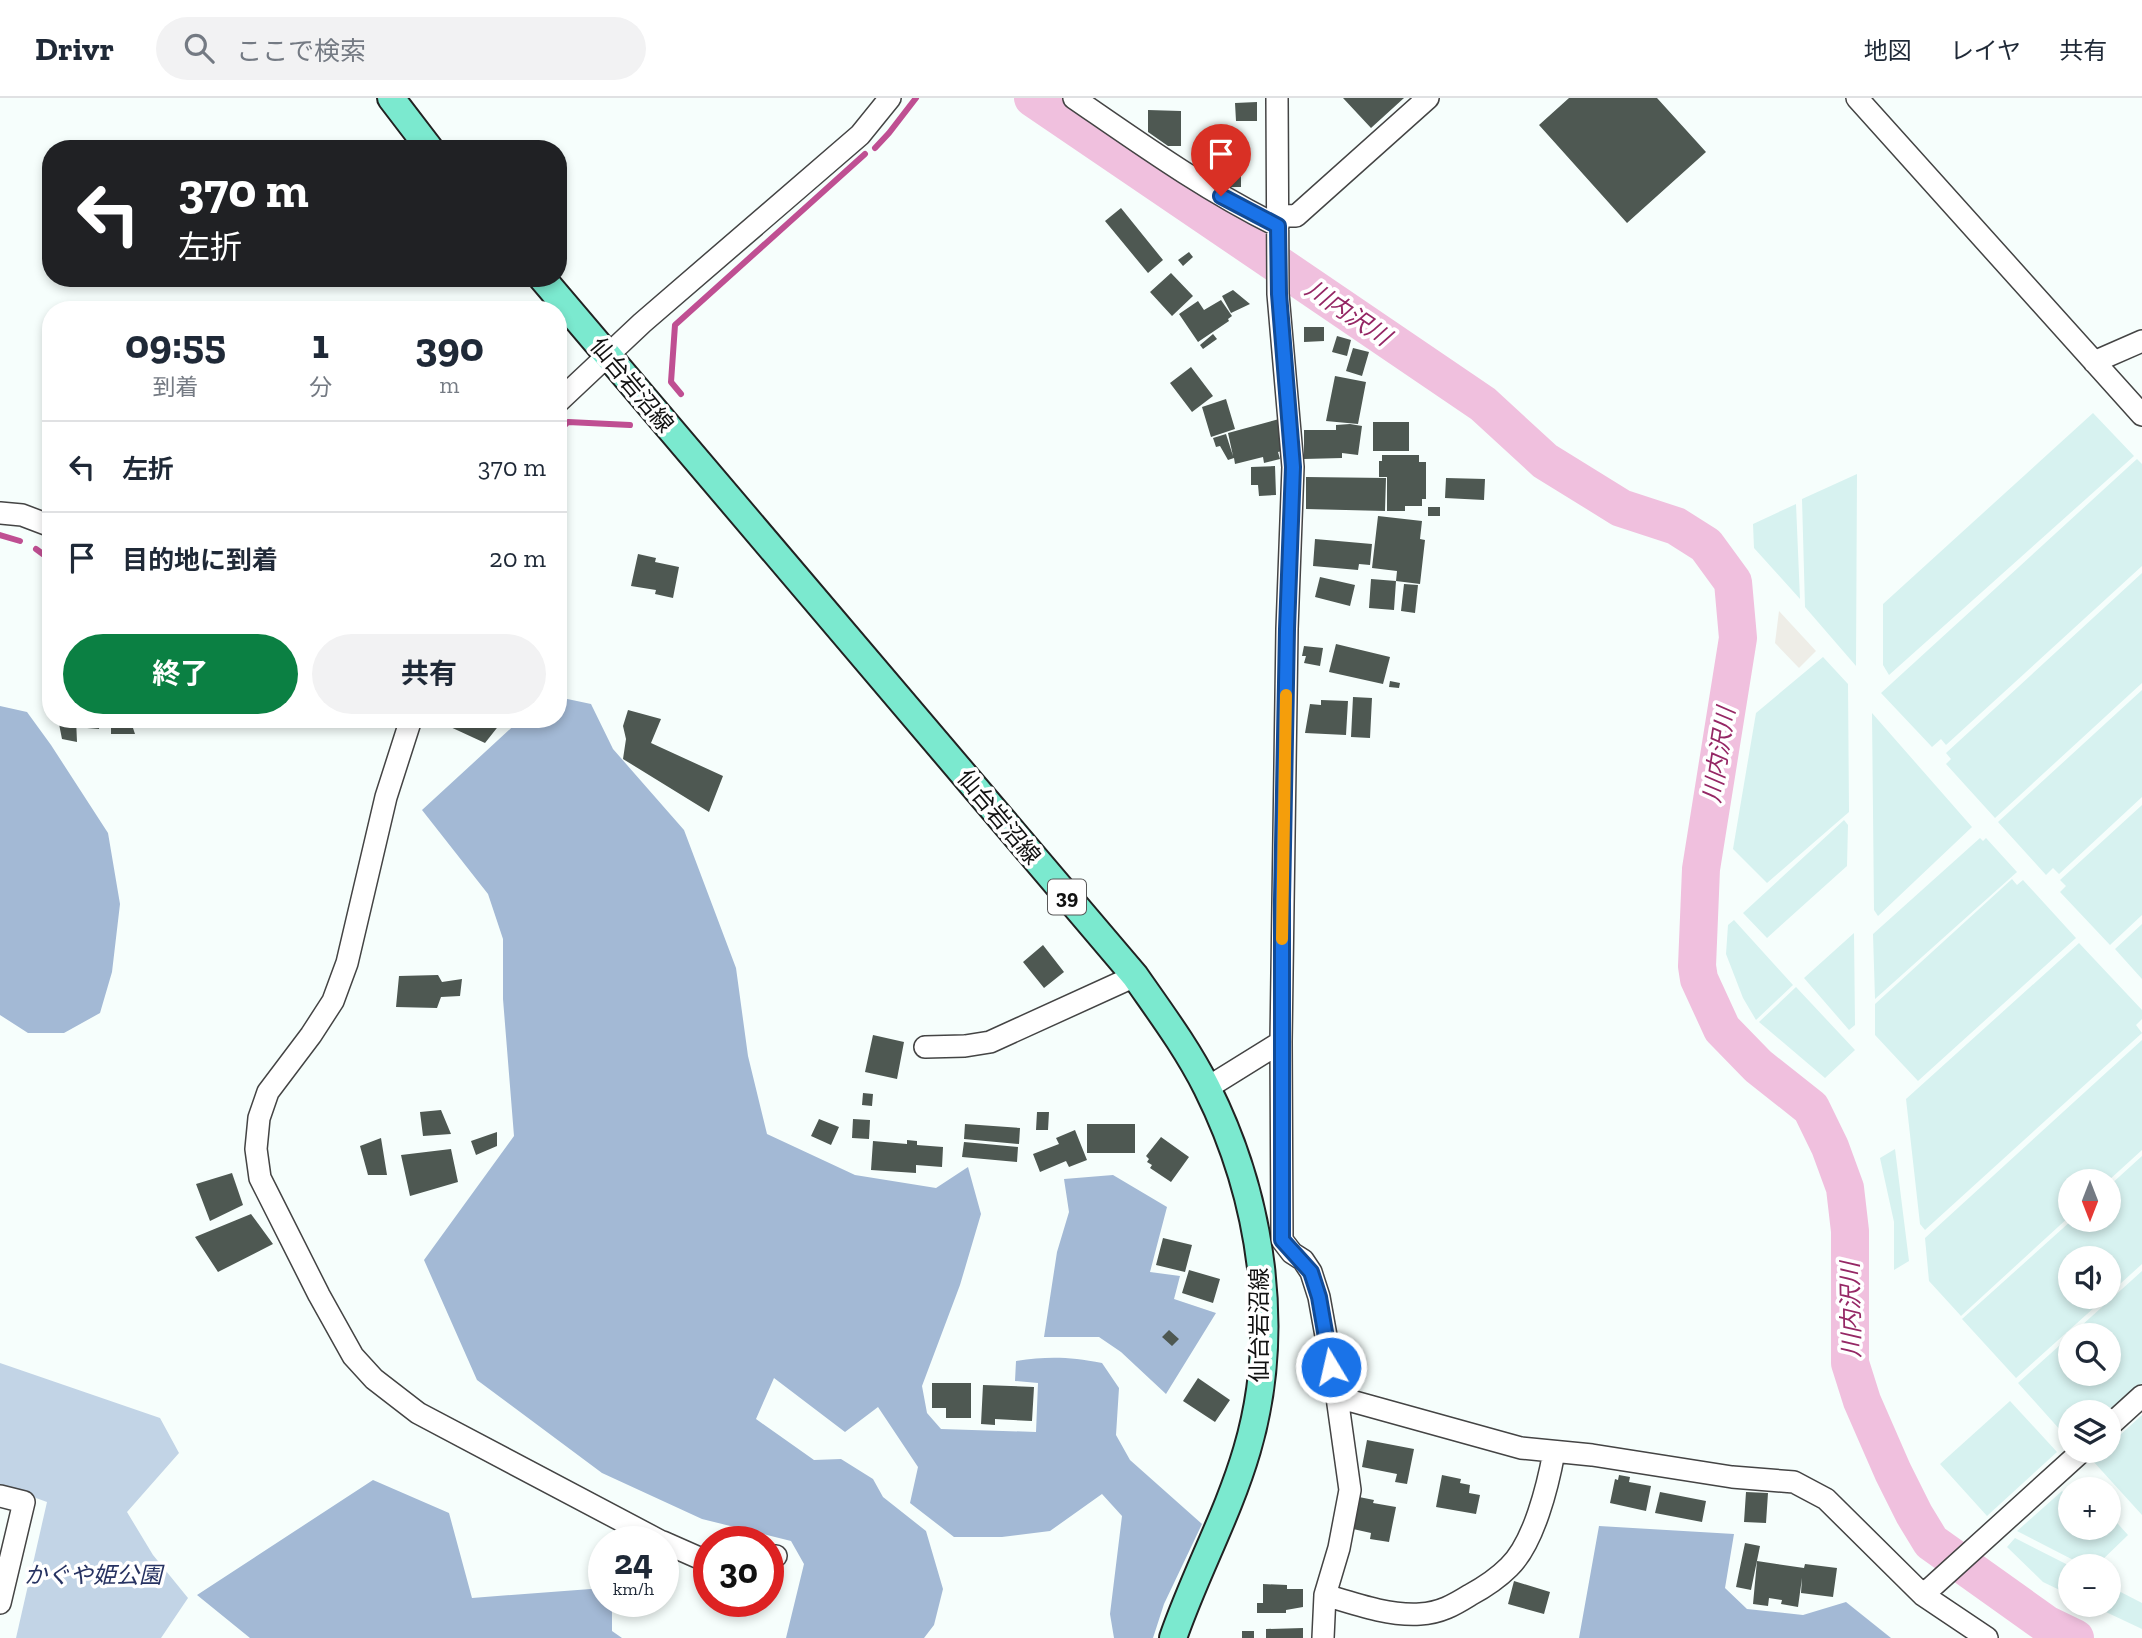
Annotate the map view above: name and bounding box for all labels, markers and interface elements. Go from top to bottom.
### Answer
search box [156,17,646,80]
text: Drivr [35,29,114,68]
icon: search [180,29,218,67]
text: ここで検索 [236,35,366,67]
text: 地図 [1864,36,1912,65]
text: レイヤ [1950,36,2021,65]
text: 共有 [2059,36,2107,65]
pin [1191,124,1251,196]
icon: arrive [1202,135,1240,173]
text: 370 m [178,161,309,220]
icon: left [63,168,154,259]
text: 左折 [178,228,242,266]
water label: 川内沢川 [1300,274,1399,353]
text: 09:55 [125,318,226,369]
text: 1 [312,318,329,369]
text: 390 [415,321,484,372]
street label: 仙台岩沼線 [584,332,680,438]
text: m [440,371,459,399]
text: 到着 [152,373,198,401]
text: 分 [309,373,332,401]
icon: left [63,448,101,486]
text: 370 m [478,451,546,483]
text: 左折 [122,453,174,485]
icon: arrive [63,539,101,577]
text: 20 m [489,542,546,574]
text: 目的地に到着 [122,544,278,576]
button: 終了 [63,634,298,714]
button: 共有 [312,634,546,714]
water label: 川内沢川 [1697,702,1741,805]
street label: 仙台岩沼線 [951,764,1047,870]
road number: 39 [1048,880,1086,914]
north arrow [2058,1169,2121,1232]
map controls [2058,1169,2121,1617]
button: sound [2058,1246,2121,1309]
water label: 川内沢川 [1835,1259,1866,1358]
street label: 仙台岩沼線 [1245,1268,1273,1383]
button: search [2058,1323,2121,1386]
position arrow [1294,1330,1368,1404]
button: layers [2058,1400,2121,1463]
button: + [2058,1477,2121,1540]
speed limit sign: 30 [693,1526,784,1617]
text: 24 [614,1541,653,1583]
button: − [2058,1554,2121,1617]
park label: かぐや姫公園 [24,1561,165,1589]
text: km/h [613,1578,654,1600]

